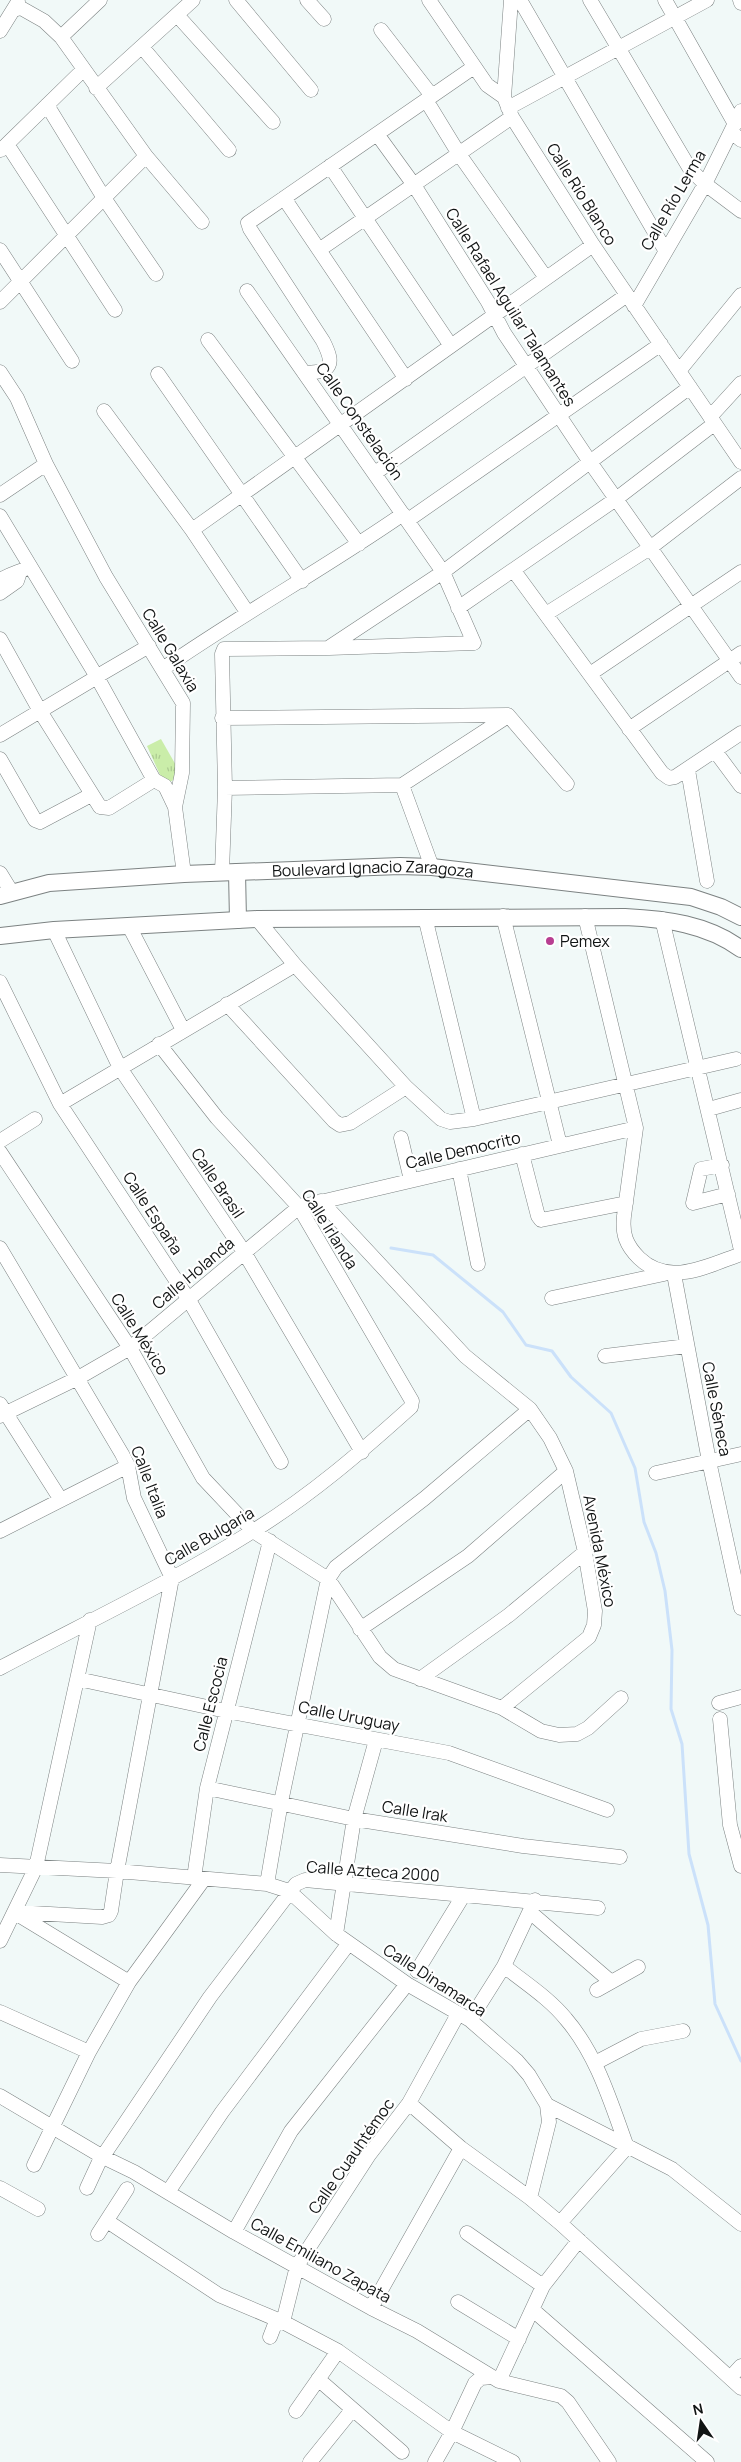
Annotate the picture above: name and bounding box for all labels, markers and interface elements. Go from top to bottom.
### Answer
street label: Calle Río Blanco [542,139,622,249]
street label: Calle Río Lerma [635,146,711,254]
street label: Calle Rafael Aguilar Talamantes [441,204,581,410]
street label: Calle Constelación [311,358,409,484]
street label: Calle Galaxia [137,604,205,696]
street label: Boulevard Ignacio Zaragoza [272,855,475,883]
place label: Pemex [560,930,610,952]
marker: Pemex [544,935,556,947]
street label: Calle Democrito [403,1126,523,1174]
street label: Calle Brasil [186,1144,250,1222]
street label: Calle España [118,1167,188,1259]
street label: Calle Irlanda [297,1185,363,1273]
street label: Calle Holanda [147,1232,239,1314]
street label: Calle México [106,1289,174,1379]
street label: Calle Séneca [697,1360,737,1458]
street label: Calle Italia [126,1443,174,1521]
street label: Avenida México [578,1493,622,1609]
street label: Calle Bulgaria [160,1501,258,1571]
street label: Calle Escocia [188,1654,232,1754]
street label: Calle Uruguay [297,1695,402,1737]
street label: Calle Irak [381,1795,451,1827]
street label: Calle Azteca 2000 [306,1855,440,1887]
street label: Calle Dinamarca [379,1938,491,2022]
street label: Calle Cuauhtémoc [303,2094,399,2218]
street label: Calle Emiliano Zapata [247,2212,395,2308]
north arrow [676,2397,726,2447]
text: N [691,2398,705,2419]

